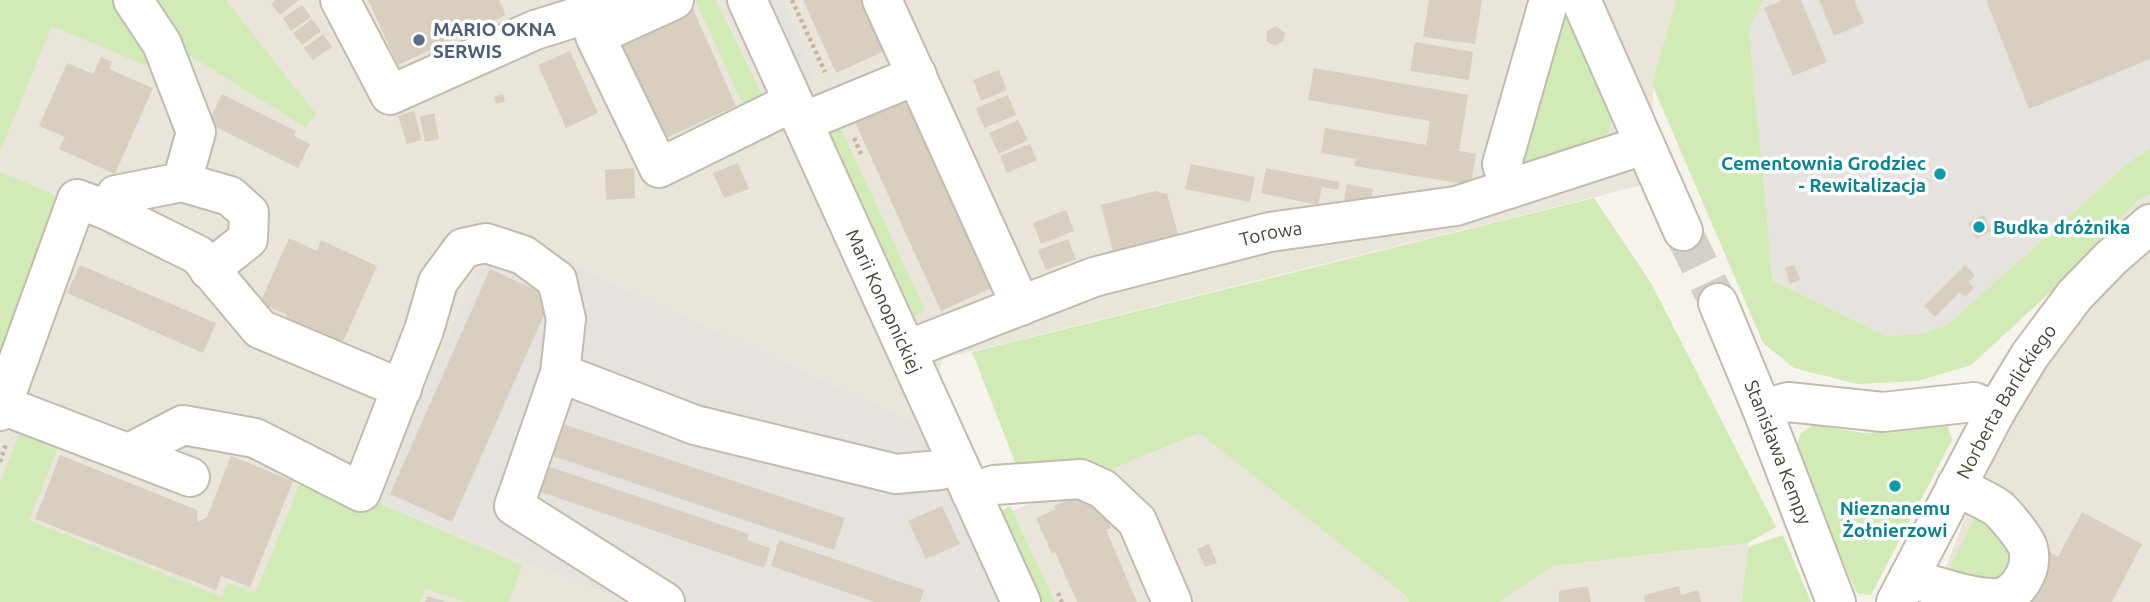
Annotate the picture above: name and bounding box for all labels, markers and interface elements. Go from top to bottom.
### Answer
place label: MARIO OKNA SERWIS [433,18,557,62]
marker: MARIO OKNA SERWIS [411,32,427,48]
place label: Cementownia Grodziec - Rewitalizacja [1721,152,1926,196]
marker: Cementownia Grodziec - Rewitalizacja [1932,166,1948,182]
place label: Budka dróżnika [1993,216,2130,238]
street label: Torowa [1237,217,1304,250]
marker: Budka dróżnika [1971,219,1987,235]
street label: Marii Konopnickiej [842,226,927,377]
street label: Norberta Barlickiego [1952,319,2061,482]
street label: Stanisława Kempy [1740,377,1816,528]
marker: Nieznanemu Żołnierzowi [1887,478,1903,494]
place label: Nieznanemu Żołnierzowi [1840,497,1950,541]

